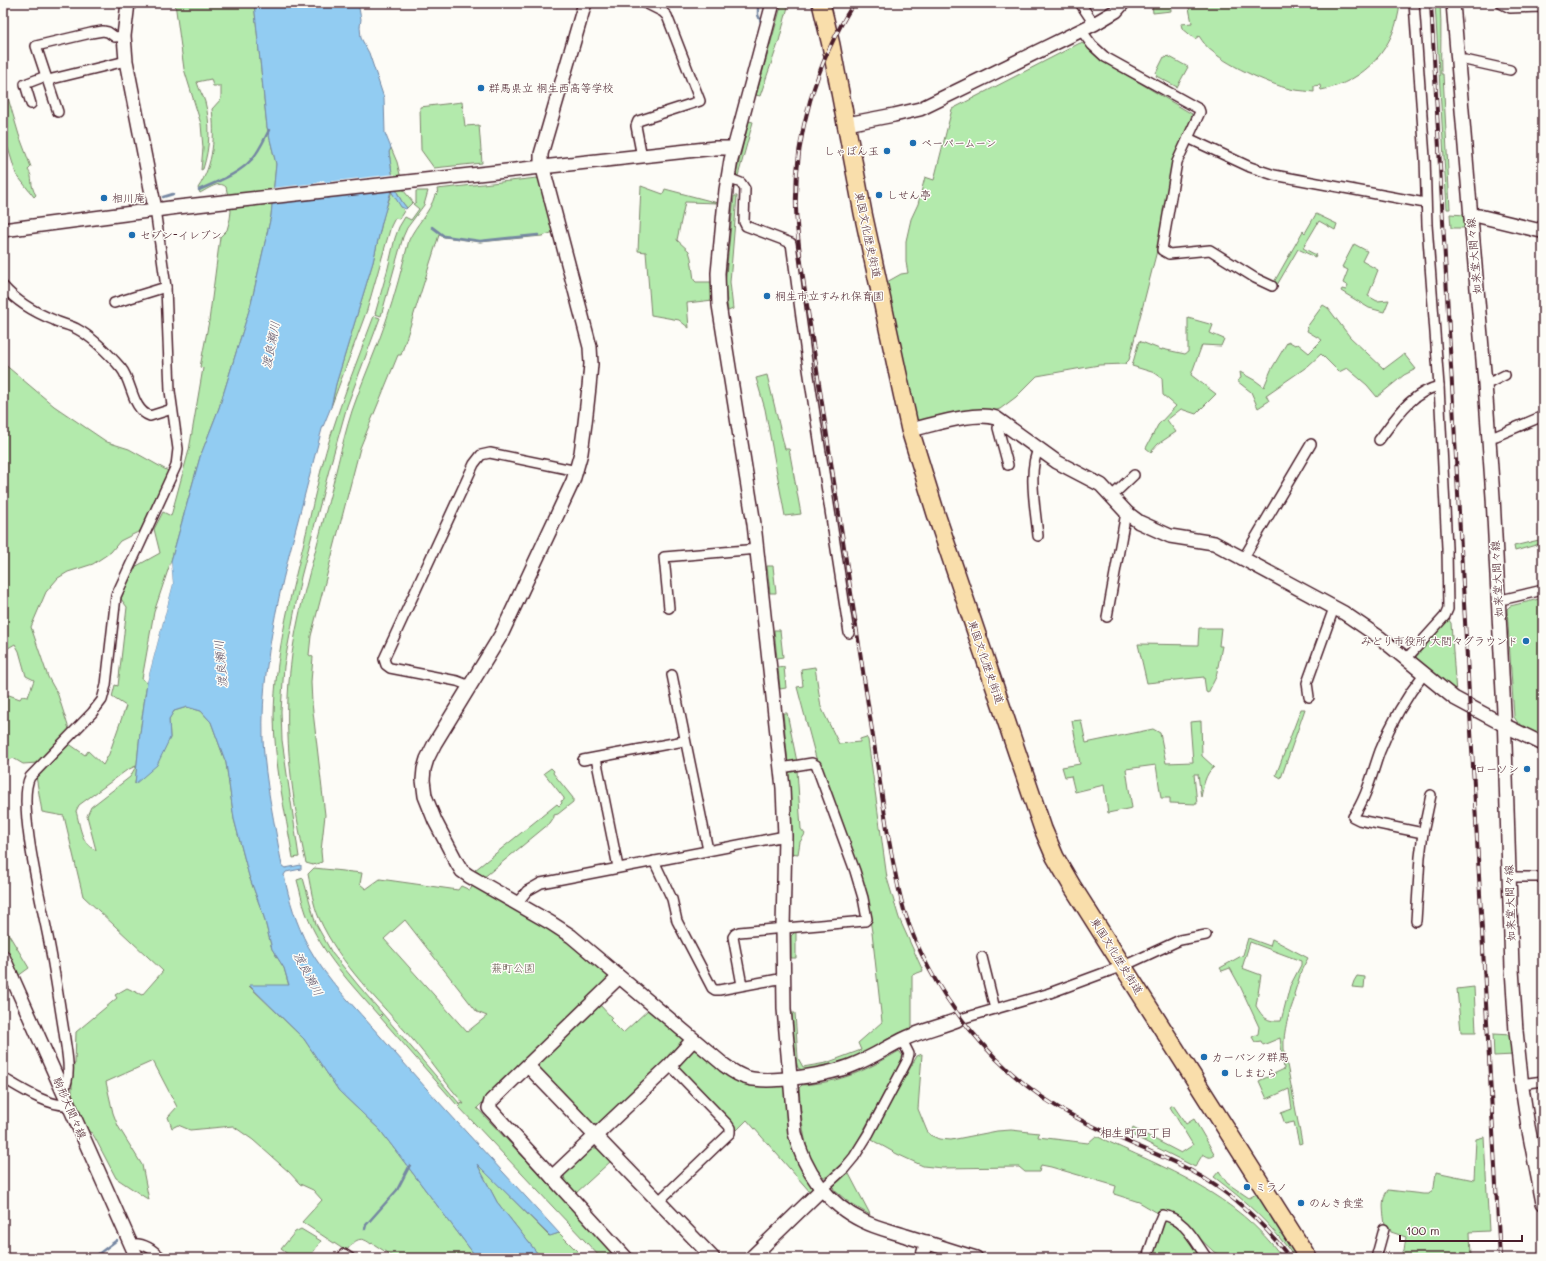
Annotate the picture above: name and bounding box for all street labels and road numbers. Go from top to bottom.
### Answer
street label: 東国文化歴史街道 [852,190,885,279]
street label: 如来堂大間々線 [1463,217,1484,295]
street label: 如来堂大間々線 [1487,540,1506,618]
street label: 東国文化歴史街道 [965,618,1008,706]
street label: 如来堂大間々線 [1501,864,1518,942]
street label: 東国文化歴史街道 [1088,914,1147,997]
street label: 駒形大間々線 [50,1075,91,1141]

